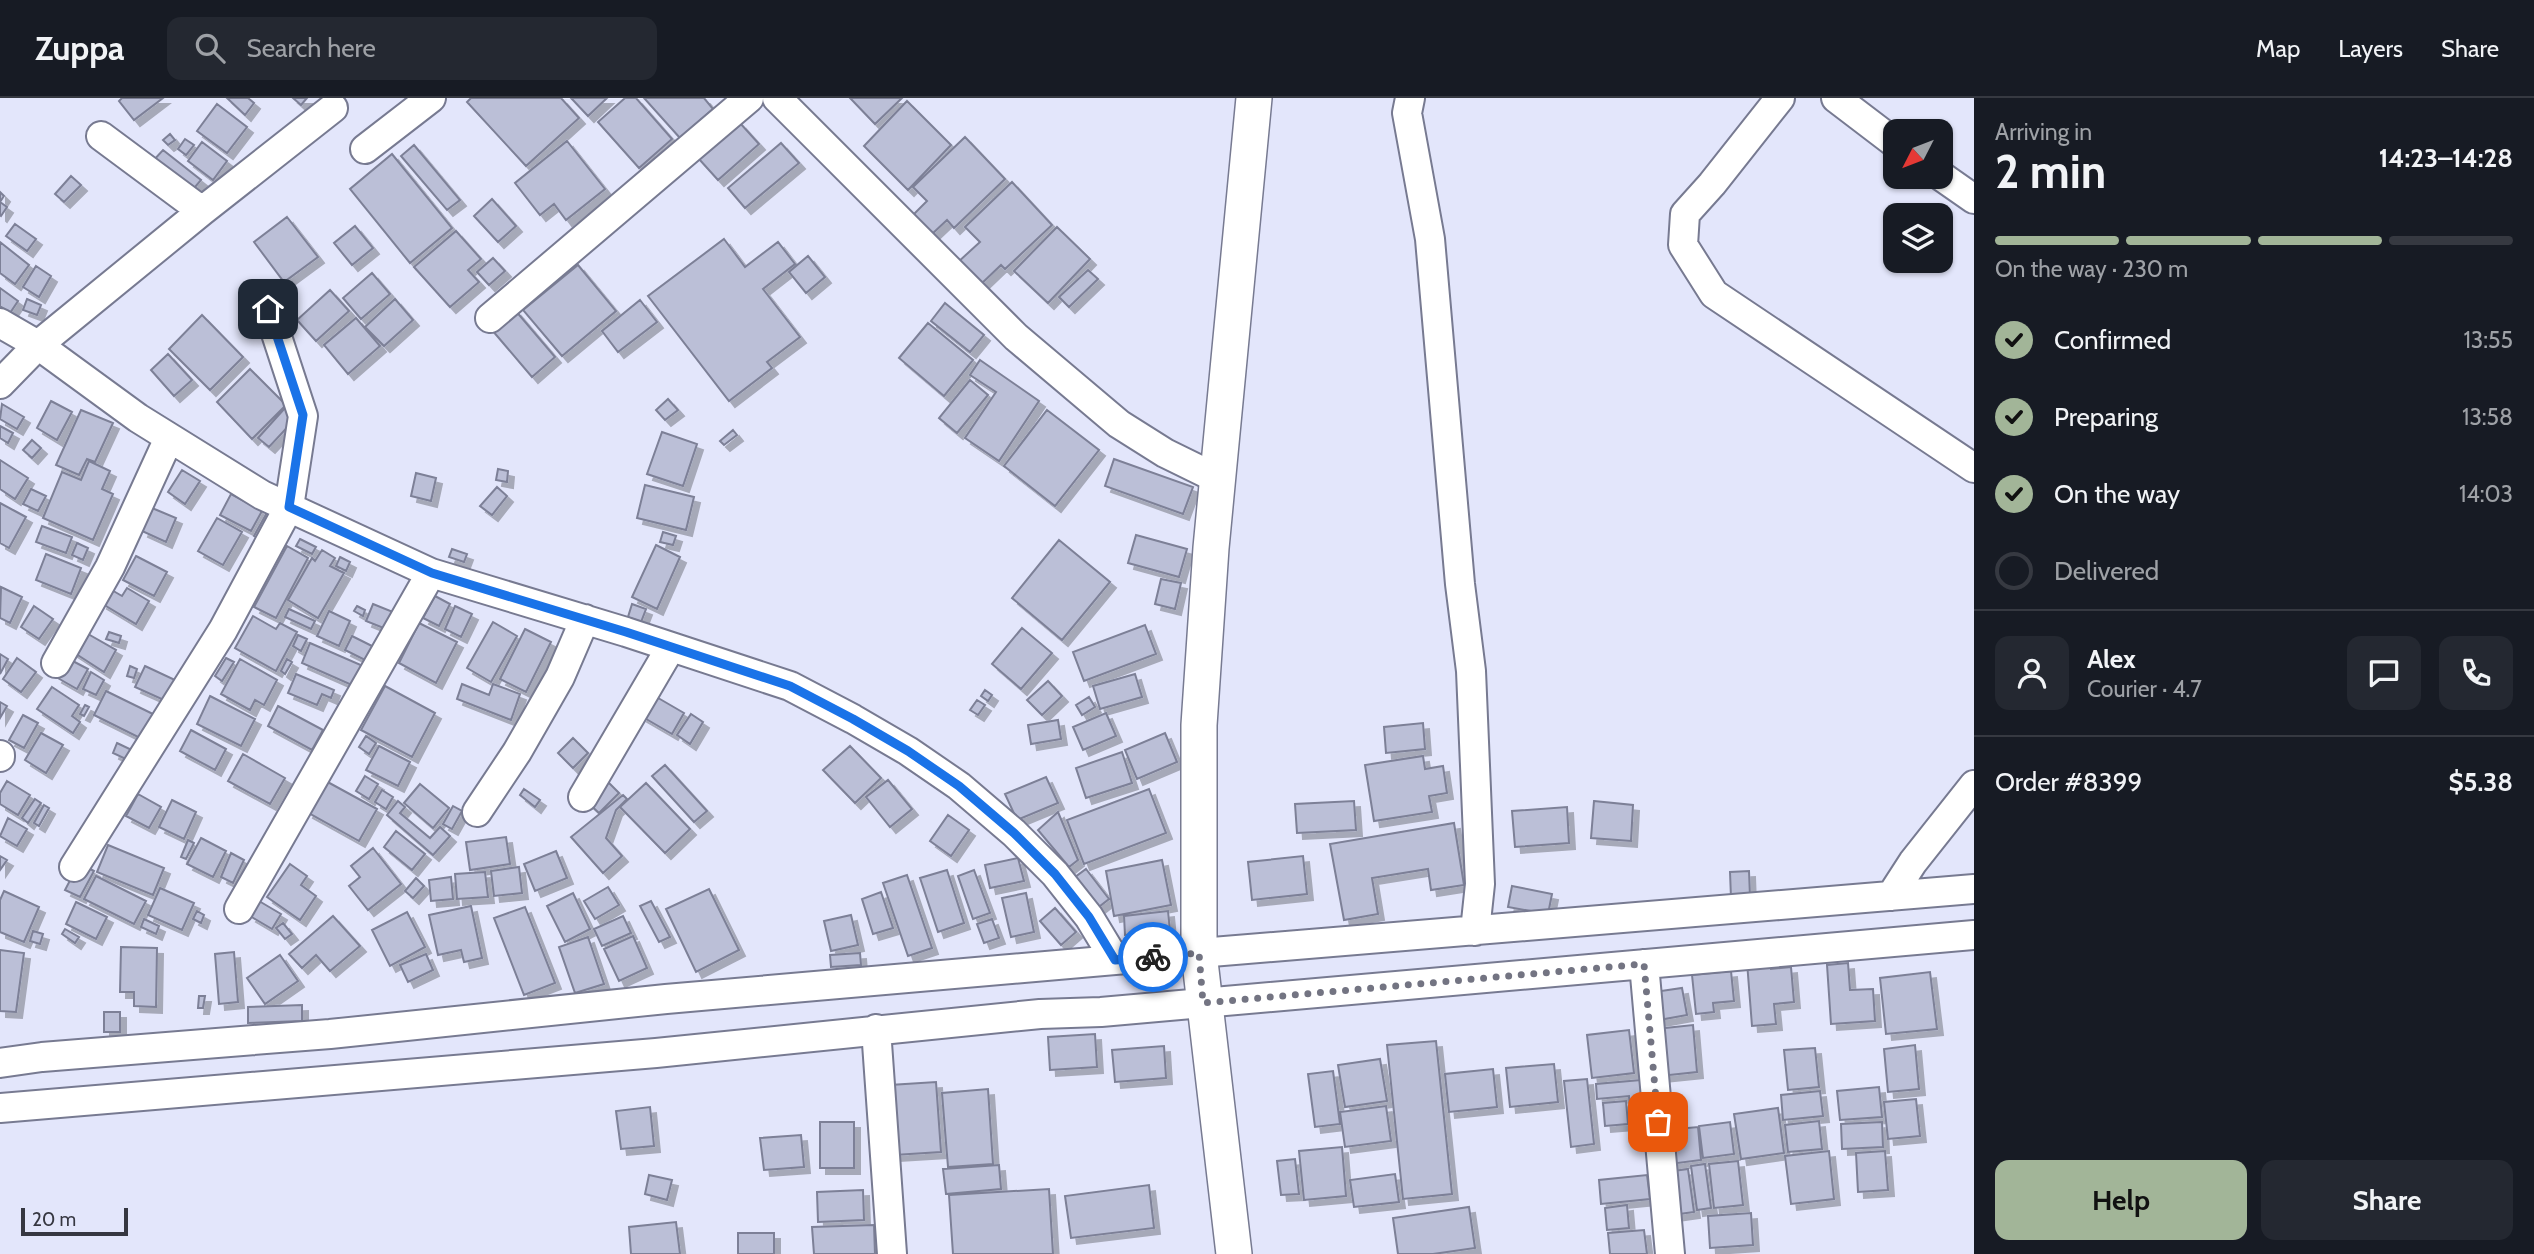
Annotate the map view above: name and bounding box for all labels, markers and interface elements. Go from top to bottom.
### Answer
search box [167,17,657,80]
text: Zuppa [35,28,125,68]
icon: search [191,29,229,67]
text: Search here [247,32,376,64]
text: Map [2256,34,2300,63]
text: Layers [2338,34,2403,63]
text: Share [2441,34,2499,63]
text: Arriving in [1995,118,2092,146]
north arrow [1883,119,1953,189]
map controls [1883,119,1953,273]
text: 14:23–14:28 [2379,142,2513,174]
text: 2 min [1995,144,2106,200]
button: layers [1883,203,1953,273]
text: On the way · 230 m [1995,255,2188,283]
pin [238,279,298,339]
icon: home [249,290,287,328]
icon: check [1995,321,2033,359]
text: Confirmed [2054,324,2171,356]
text: 13:55 [2463,326,2513,354]
icon: check [1995,398,2033,436]
text: Preparing [2054,401,2158,433]
text: 13:58 [2462,403,2513,431]
icon: check [1995,475,2033,513]
text: On the way [2054,478,2180,510]
text: 14:03 [2459,480,2513,508]
text: Delivered [2054,555,2159,587]
button: person [1995,636,2069,710]
button: chat [2347,636,2421,710]
button: phone [2439,636,2513,710]
text: Alex [2087,643,2136,675]
text: Courier · 4.7 [2087,675,2202,703]
text: Order #8399 [1995,766,2142,798]
text: $5.38 [2448,766,2513,798]
courier [1118,922,1188,992]
icon: bike [1134,938,1172,976]
pin [1628,1092,1688,1152]
icon: bag [1639,1103,1677,1141]
button: Help [1995,1160,2247,1240]
button: Share [2261,1160,2513,1240]
scale bar [21,1205,128,1237]
text: 20 m [32,1208,76,1231]

